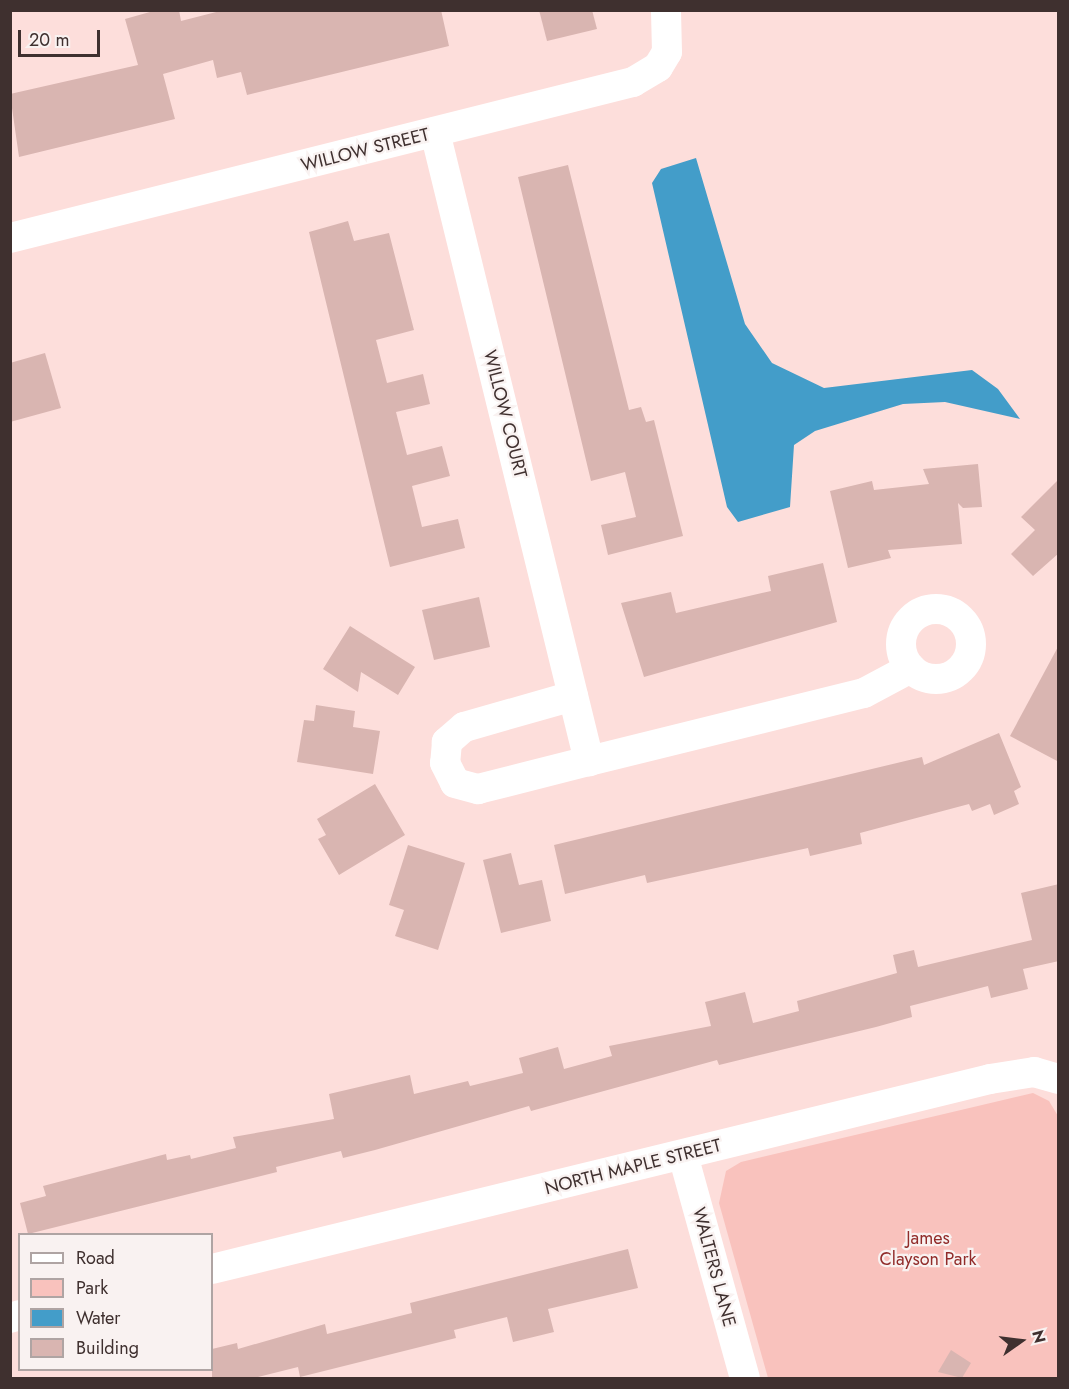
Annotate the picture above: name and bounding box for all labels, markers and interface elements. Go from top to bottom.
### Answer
scale bar [21,18,104,56]
text: 20 m [29,27,69,53]
street label: WILLOW STREET [299,124,431,176]
street label: WILLOW COURT [479,348,531,480]
street label: NORTH MAPLE STREET [543,1135,723,1199]
street label: WALTERS LANE [688,1205,740,1329]
park label: James Clayson Park [880,1228,976,1270]
legend [18,1233,213,1371]
text: Road [76,1245,115,1271]
text: Park [76,1275,108,1301]
text: Water [76,1305,120,1331]
north arrow [991,1311,1051,1371]
text: N [1026,1328,1052,1345]
text: Building [76,1335,139,1361]

